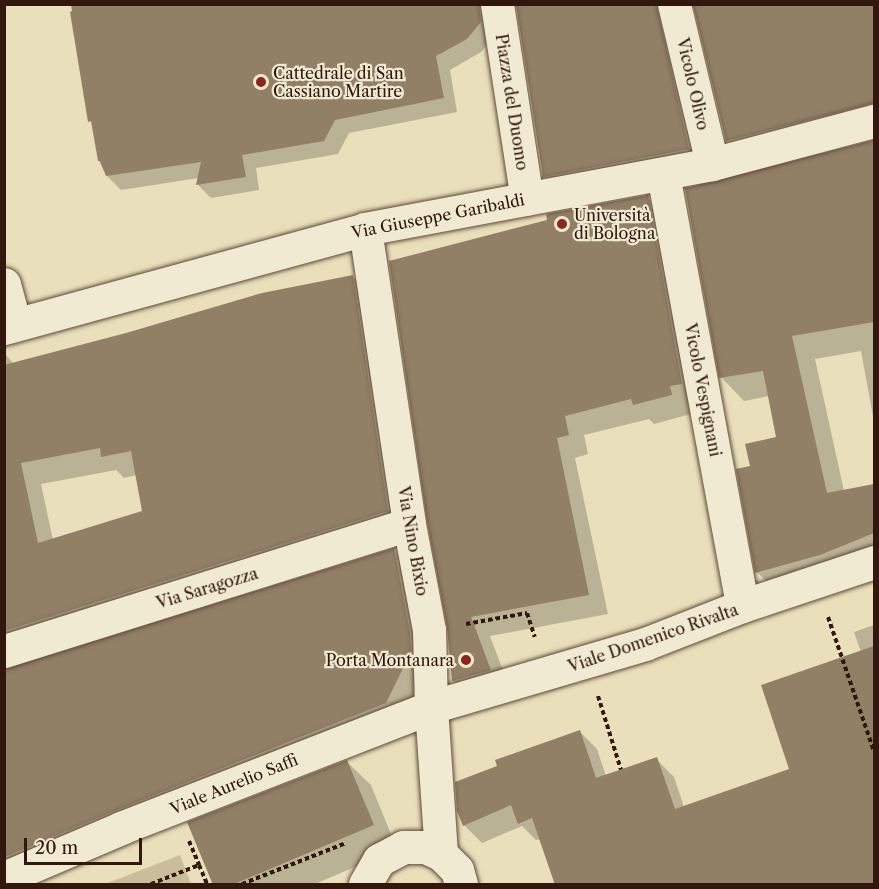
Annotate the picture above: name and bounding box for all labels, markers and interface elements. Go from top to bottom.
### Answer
street label: Piazza del Duomo [492,32,532,172]
street label: Vicolo Olivo [673,36,713,132]
place label: Cattedrale di San Cassiano Martire [273,63,404,101]
marker: Cattedrale di San Cassiano Martire [254,75,268,89]
street label: Via Giuseppe Garibaldi [350,190,526,242]
place label: Università di Bologna [574,205,655,243]
marker: Università di Bologna [555,217,569,231]
street label: Vicolo Vespignani [681,321,725,459]
street label: Via Nino Bixio [394,485,432,597]
street label: Via Saragozza [154,563,260,613]
street label: Viale Domenico Rivalta [565,600,741,676]
place label: Porta Montanara [326,650,454,670]
marker: Porta Montanara [459,653,473,667]
street label: Viale Aurelio Saffi [167,749,301,819]
scale bar [27,826,146,864]
text: 20 m [35,837,78,859]

